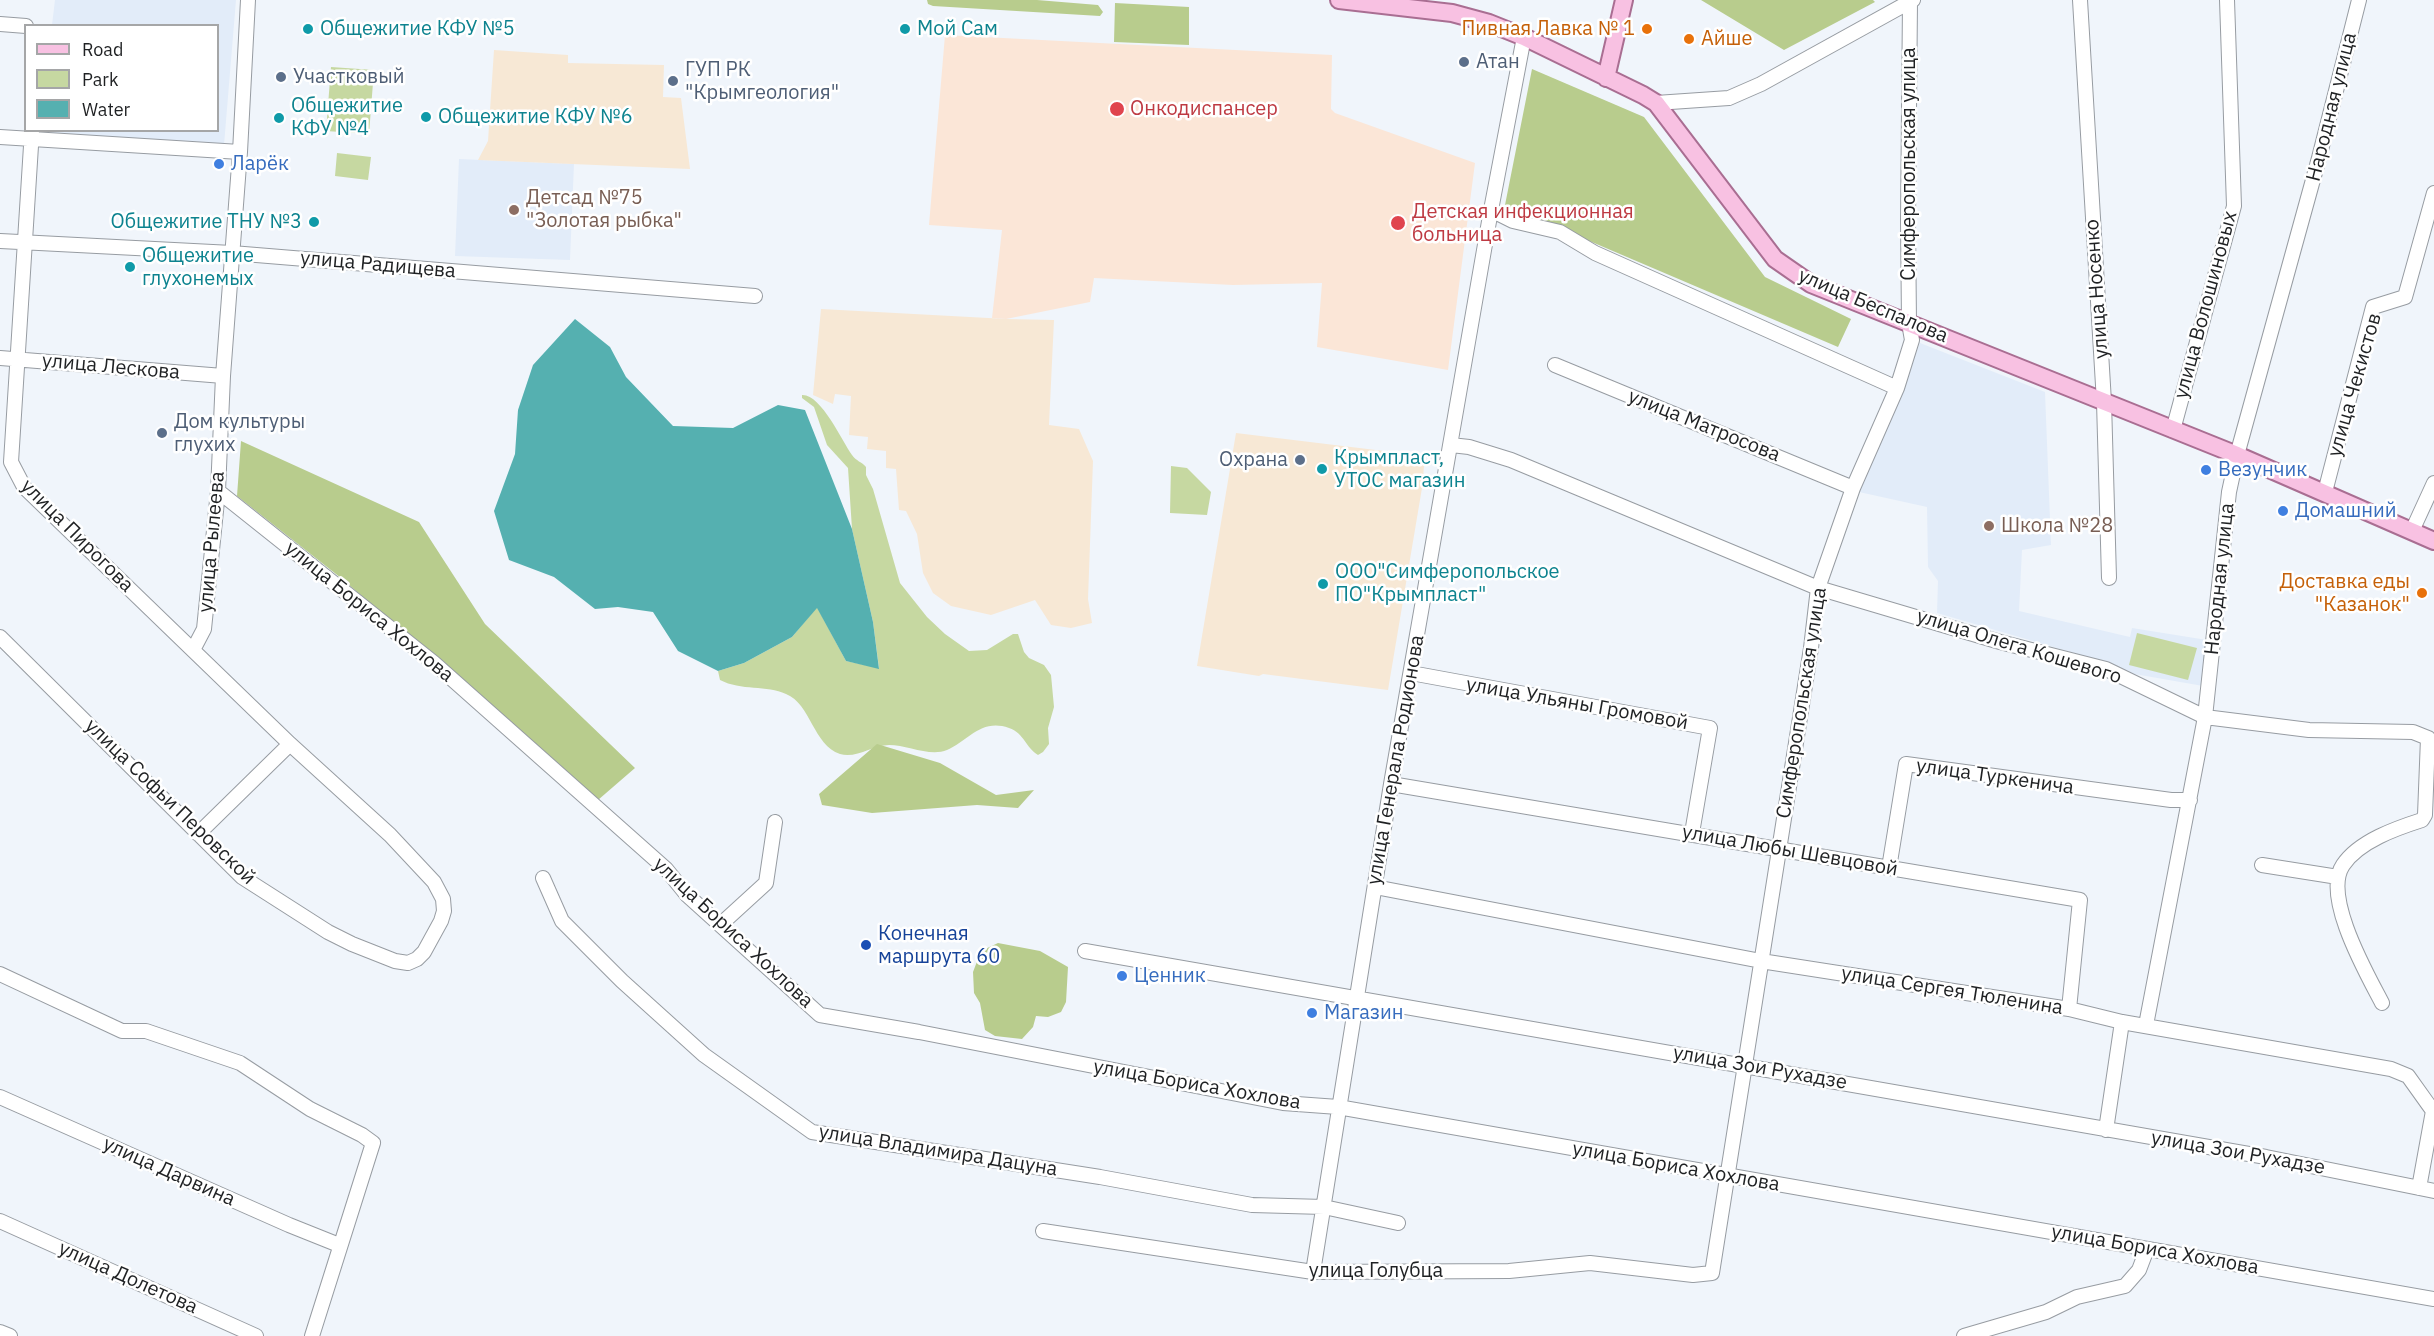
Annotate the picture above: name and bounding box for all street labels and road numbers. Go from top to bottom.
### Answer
street label: Народная улица [2302,30,2362,184]
street label: Симферопольская улица [1897,47,1921,281]
street label: улица Волошиновых [2169,209,2243,401]
street label: улица Носенко [2080,218,2114,360]
street label: улица Радищева [299,246,457,284]
street label: улица Беспалова [1794,264,1952,348]
street label: улица Чекистов [2323,310,2387,460]
street label: улица Лескова [41,349,181,385]
street label: улица Матросова [1625,385,1783,467]
street label: улица Рылеева [194,470,230,614]
street label: улица Пирогова [16,475,138,597]
street label: Народная улица [2200,502,2240,656]
street label: улица Бориса Хохлова [280,537,458,687]
street label: Симферопольская улица [1772,586,1832,820]
street label: улица Олега Кошевого [1914,604,2124,690]
street label: улица Генерала Родионова [1362,633,1430,887]
street label: улица Ульяны Громовой [1464,673,1690,735]
street label: улица Софьи Перовской [80,714,260,890]
street label: улица Туркенича [1915,754,2075,800]
street label: улица Любы Шевцовой [1680,820,1900,882]
street label: улица Бориса Хохлова [648,853,818,1013]
street label: улица Сергея Тюленина [1839,962,2065,1020]
street label: улица Зои Рухадзе [1671,1041,1849,1095]
street label: улица Бориса Хохлова [1091,1055,1303,1115]
street label: улица Владимира Дацуна [817,1120,1059,1182]
street label: улица Зои Рухадзе [2149,1126,2327,1180]
street label: улица Дарвина [99,1132,239,1212]
street label: улица Бориса Хохлова [1570,1137,1782,1197]
street label: улица Бориса Хохлова [2049,1220,2261,1280]
street label: улица Долетова [55,1237,201,1319]
street label: улица Голубца [1309,1259,1443,1283]

